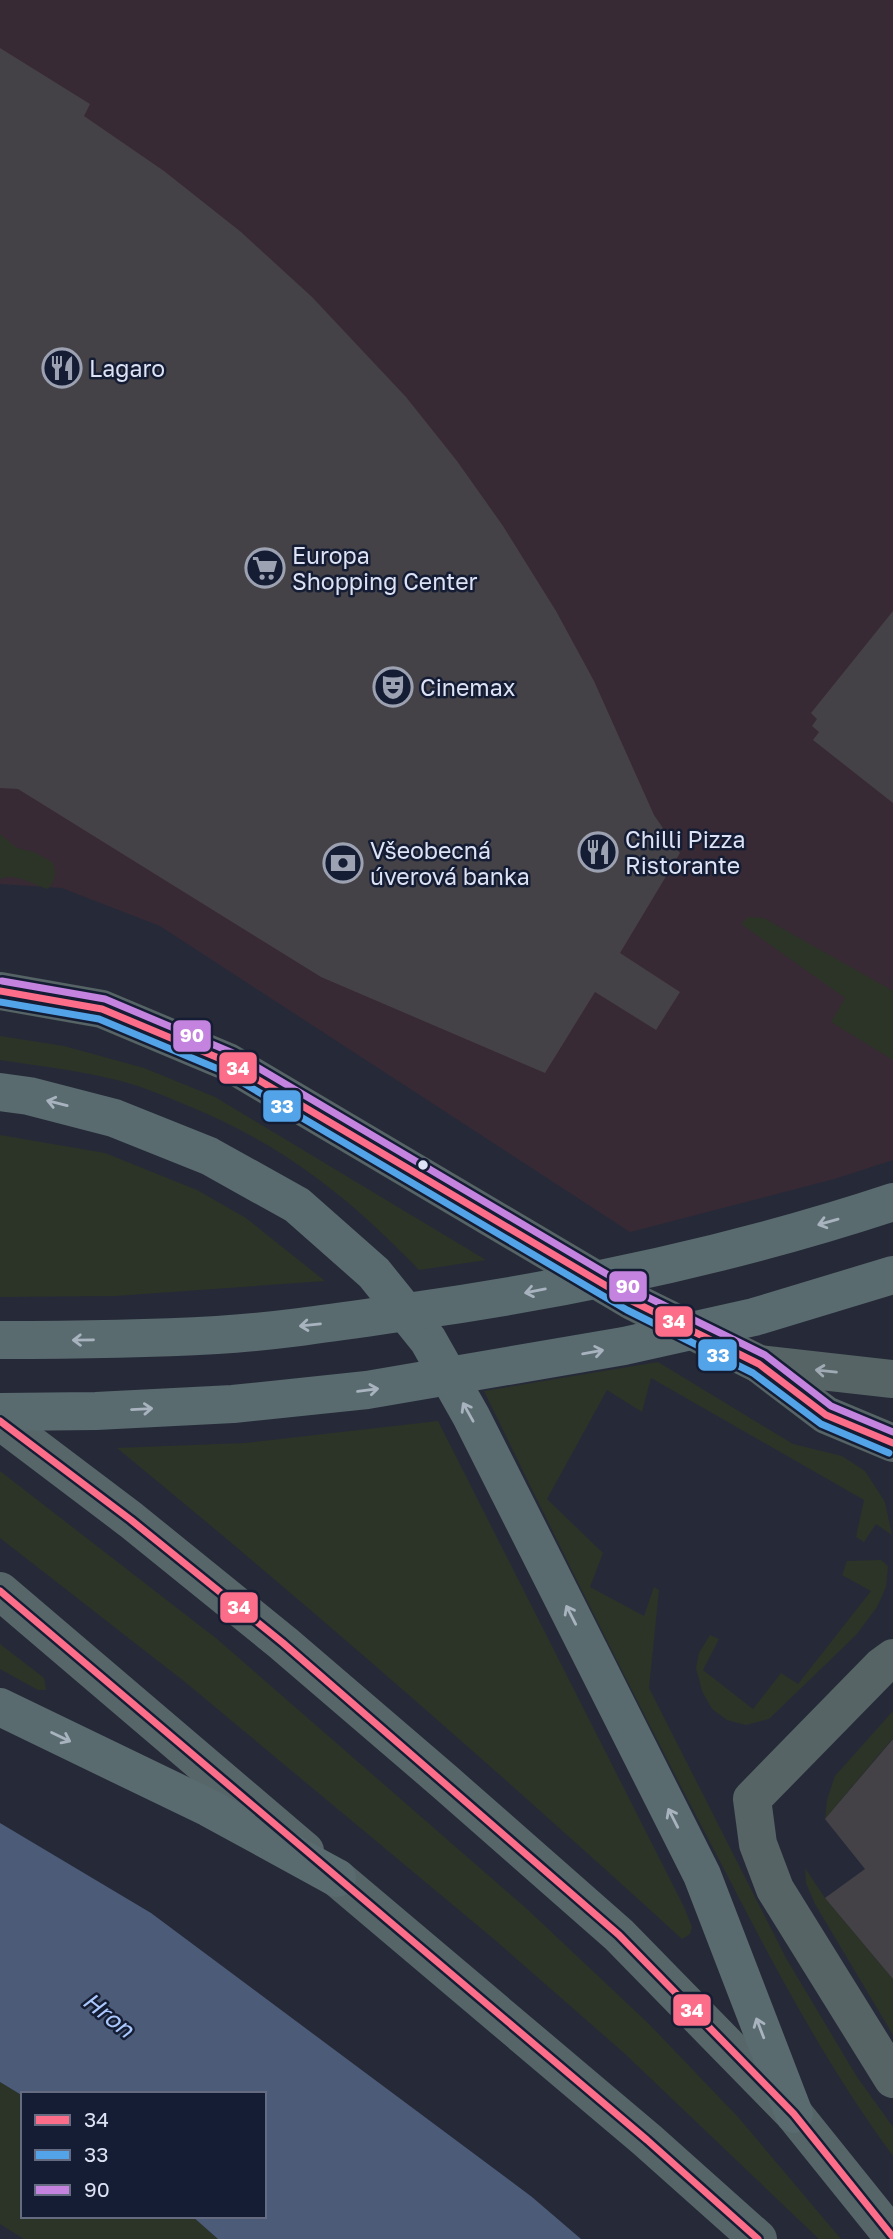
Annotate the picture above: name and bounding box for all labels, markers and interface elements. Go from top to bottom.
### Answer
restaurant icon: Lagaro [41,347,83,389]
place label: Lagaro [89,354,165,382]
place label: Europa Shopping Center [292,541,478,595]
supermarket icon: Europa Shopping Center [244,547,286,589]
theatre icon: Cinemax [372,666,414,708]
place label: Cinemax [420,673,516,701]
place label: Chilli Pizza Ristorante [625,825,746,879]
restaurant icon: Chilli Pizza Ristorante [577,831,619,873]
place label: Všeobecná úverová banka [370,836,530,890]
bank icon: Všeobecná úverová banka [322,842,364,884]
line badge: 90 [172,1019,212,1053]
text: 90 [180,1023,204,1046]
line badge: 34 [218,1051,258,1085]
text: 34 [226,1056,250,1079]
line badge: 33 [262,1089,302,1123]
text: 33 [270,1094,294,1117]
one-way arrow [46,1096,69,1109]
unlabelled marker [416,1158,430,1172]
one-way arrow [817,1217,839,1230]
line badge: 90 [608,1270,648,1303]
text: 90 [616,1274,640,1297]
one-way arrow [524,1285,547,1299]
line badge: 34 [654,1305,694,1338]
text: 34 [662,1309,686,1332]
one-way arrow [299,1319,322,1332]
one-way arrow [72,1333,95,1346]
line badge: 33 [697,1338,738,1372]
text: 33 [706,1343,730,1366]
one-way arrow [581,1345,604,1358]
one-way arrow [815,1364,838,1377]
one-way arrow [356,1383,379,1396]
one-way arrow [130,1402,153,1415]
one-way arrow [461,1402,475,1422]
line badge: 34 [219,1591,259,1624]
text: 34 [227,1595,251,1618]
one-way arrow [563,1605,577,1626]
one-way arrow [50,1731,71,1744]
one-way arrow [665,1808,679,1829]
water label: Hron [78,1985,141,2044]
line badge: 34 [672,1993,712,2027]
text: 34 [680,1998,704,2021]
one-way arrow [753,2017,766,2039]
legend [21,2092,266,2218]
text: 34 [84,2106,109,2132]
text: 33 [84,2141,109,2167]
text: 90 [84,2176,110,2202]

